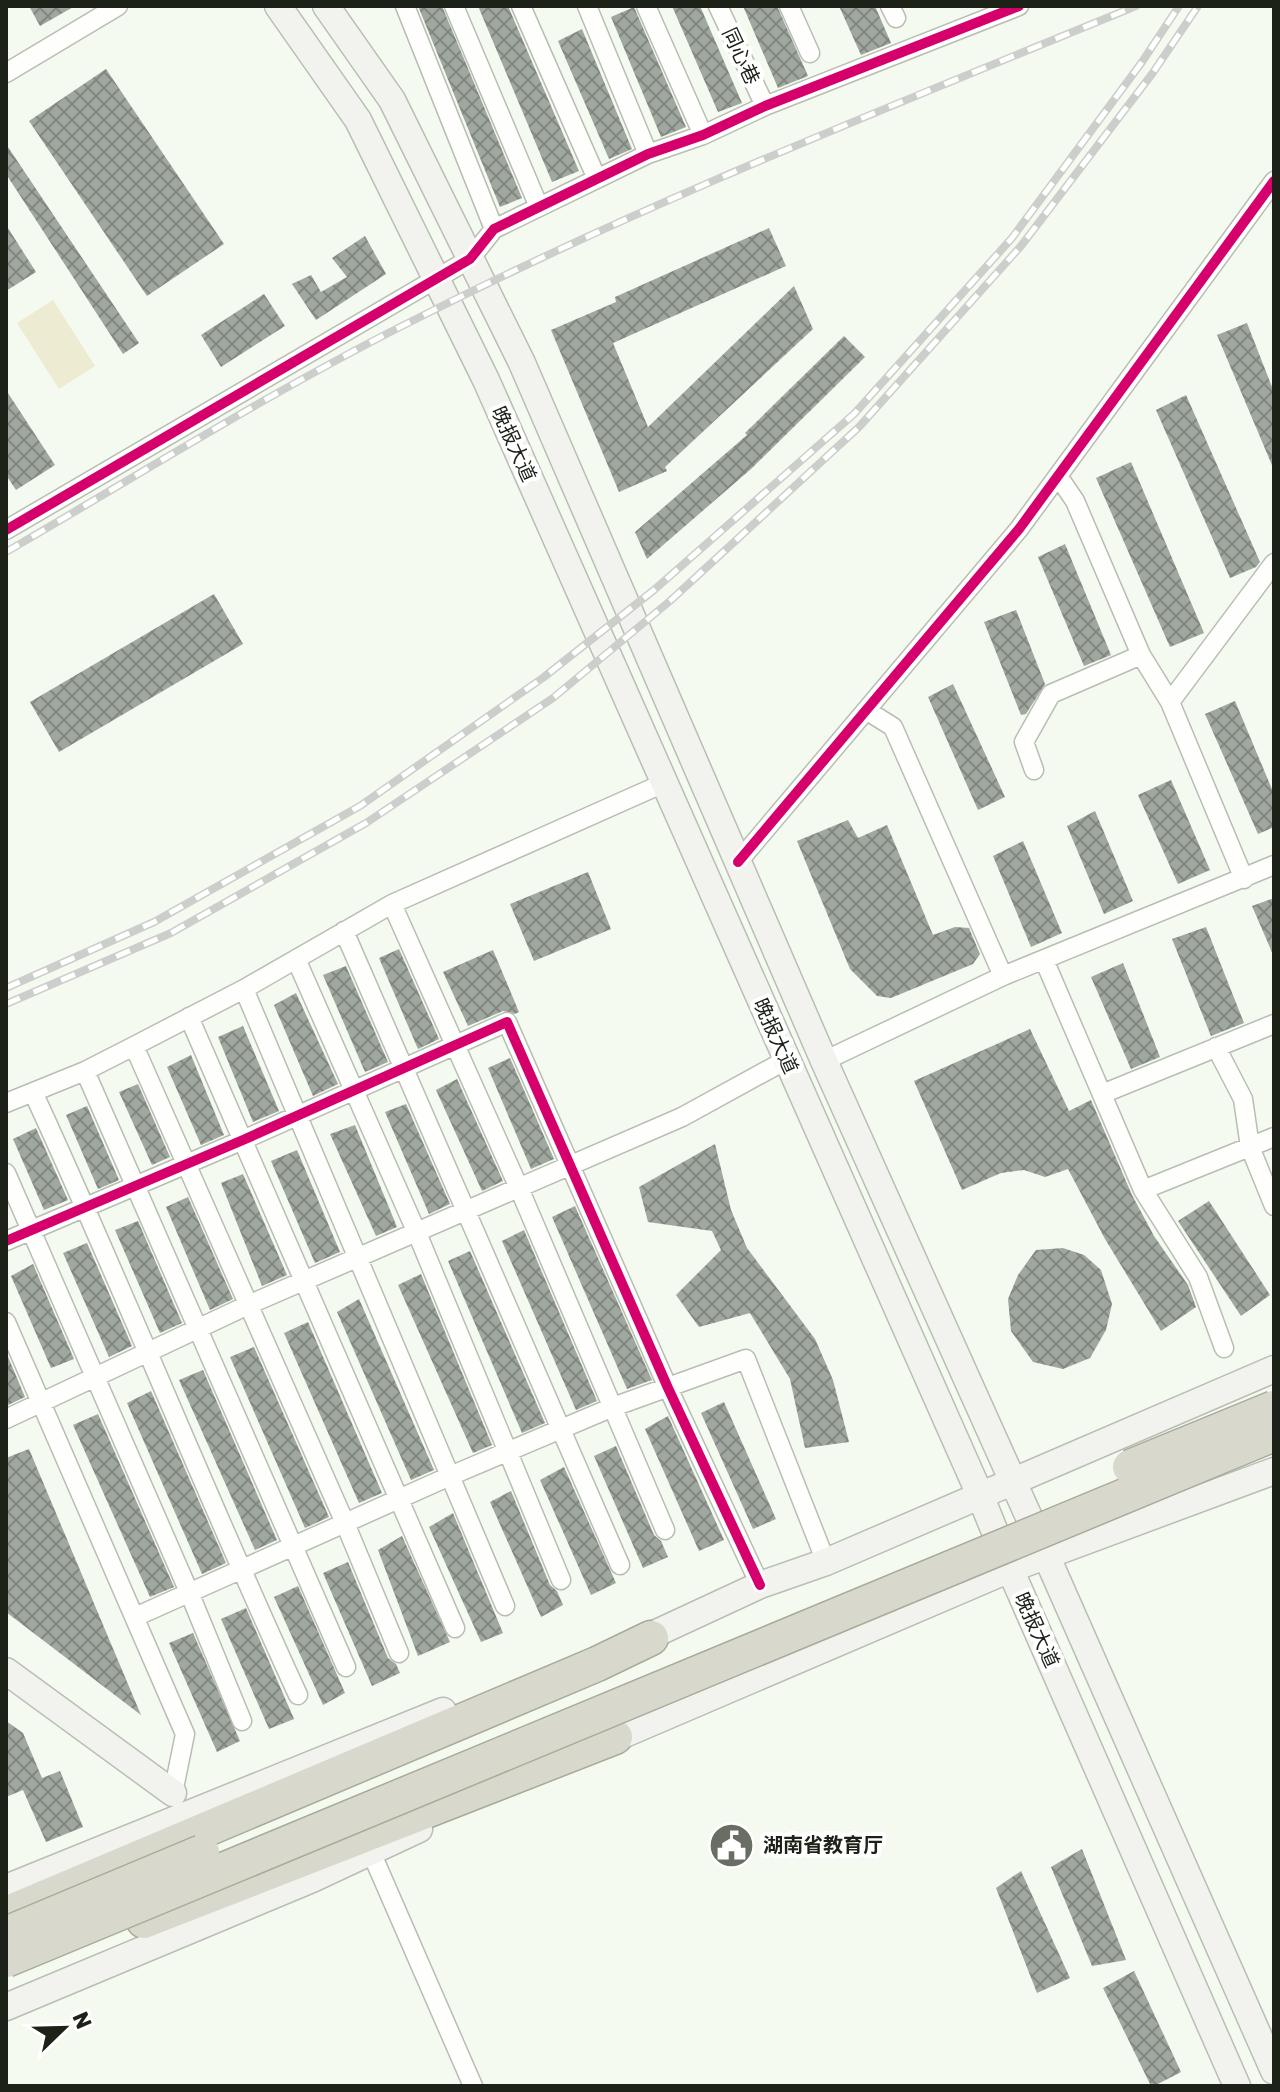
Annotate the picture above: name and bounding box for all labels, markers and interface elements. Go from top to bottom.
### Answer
street label: 同心巷 [717,24,765,88]
street label: 晚报大道 [487,403,541,485]
street label: 晚报大道 [749,995,803,1077]
street label: 晚报大道 [1010,1589,1064,1671]
public building icon: 湖南省教育厅 [708,1821,756,1869]
place label: 湖南省教育厅 [763,1833,883,1857]
north arrow [24,1988,104,2068]
text: N [66,2008,97,2033]

